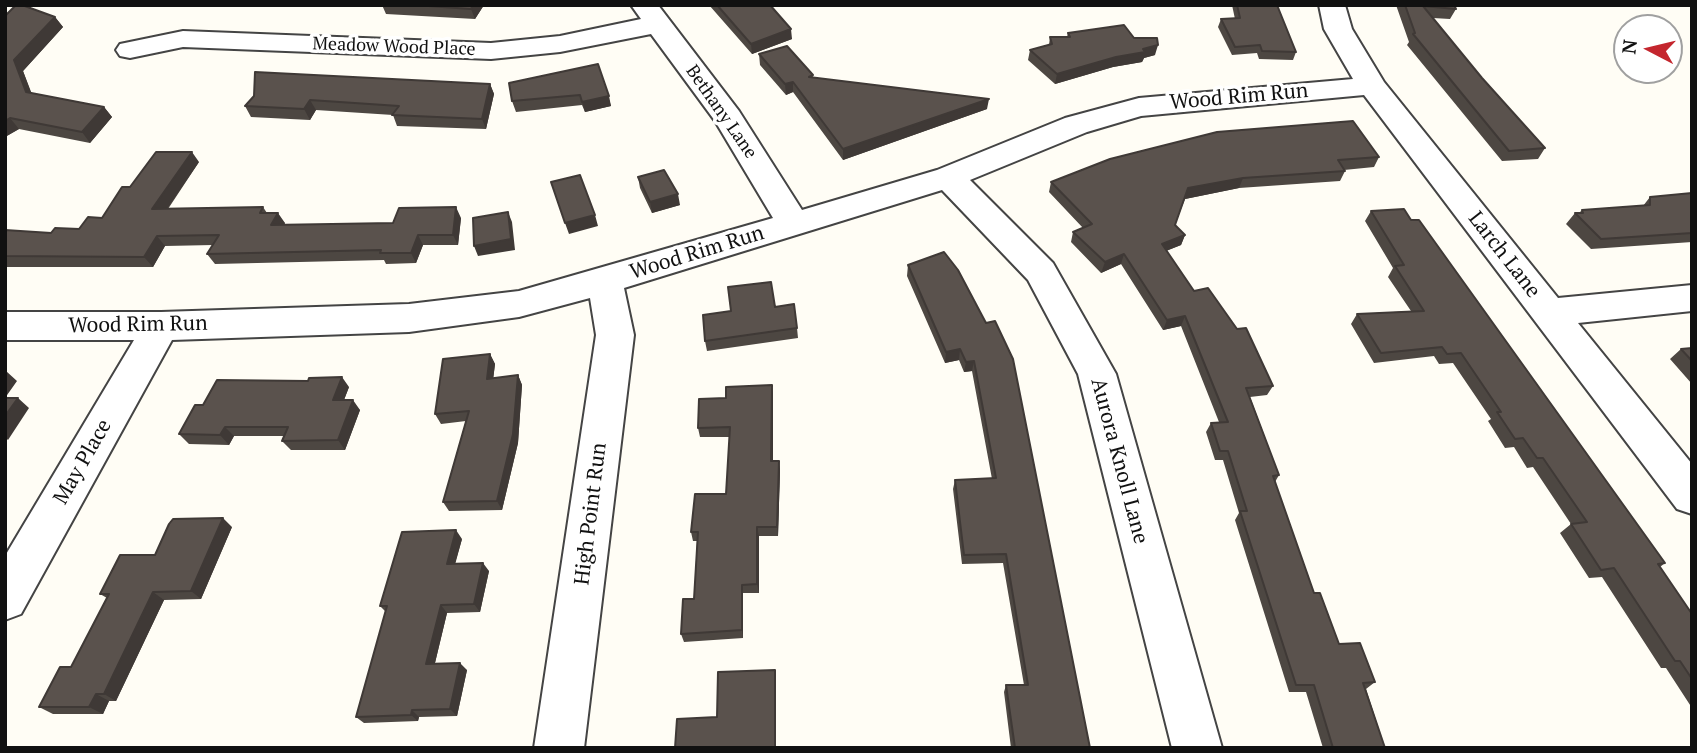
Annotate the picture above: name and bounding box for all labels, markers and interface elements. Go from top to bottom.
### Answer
north arrow [1613,14,1683,84]
street label: Meadow Wood Place [312,33,476,61]
text: N [1615,38,1642,55]
street label: Bethany Lane [681,61,761,163]
street label: Wood Rim Run [1169,78,1309,116]
street label: Larch Lane [1462,207,1546,303]
street label: Wood Rim Run [627,221,767,285]
street label: Wood Rim Run [68,311,208,339]
street label: Aurora Knoll Lane [1085,375,1153,547]
street label: May Place [49,415,117,509]
street label: High Point Run [570,441,612,587]

